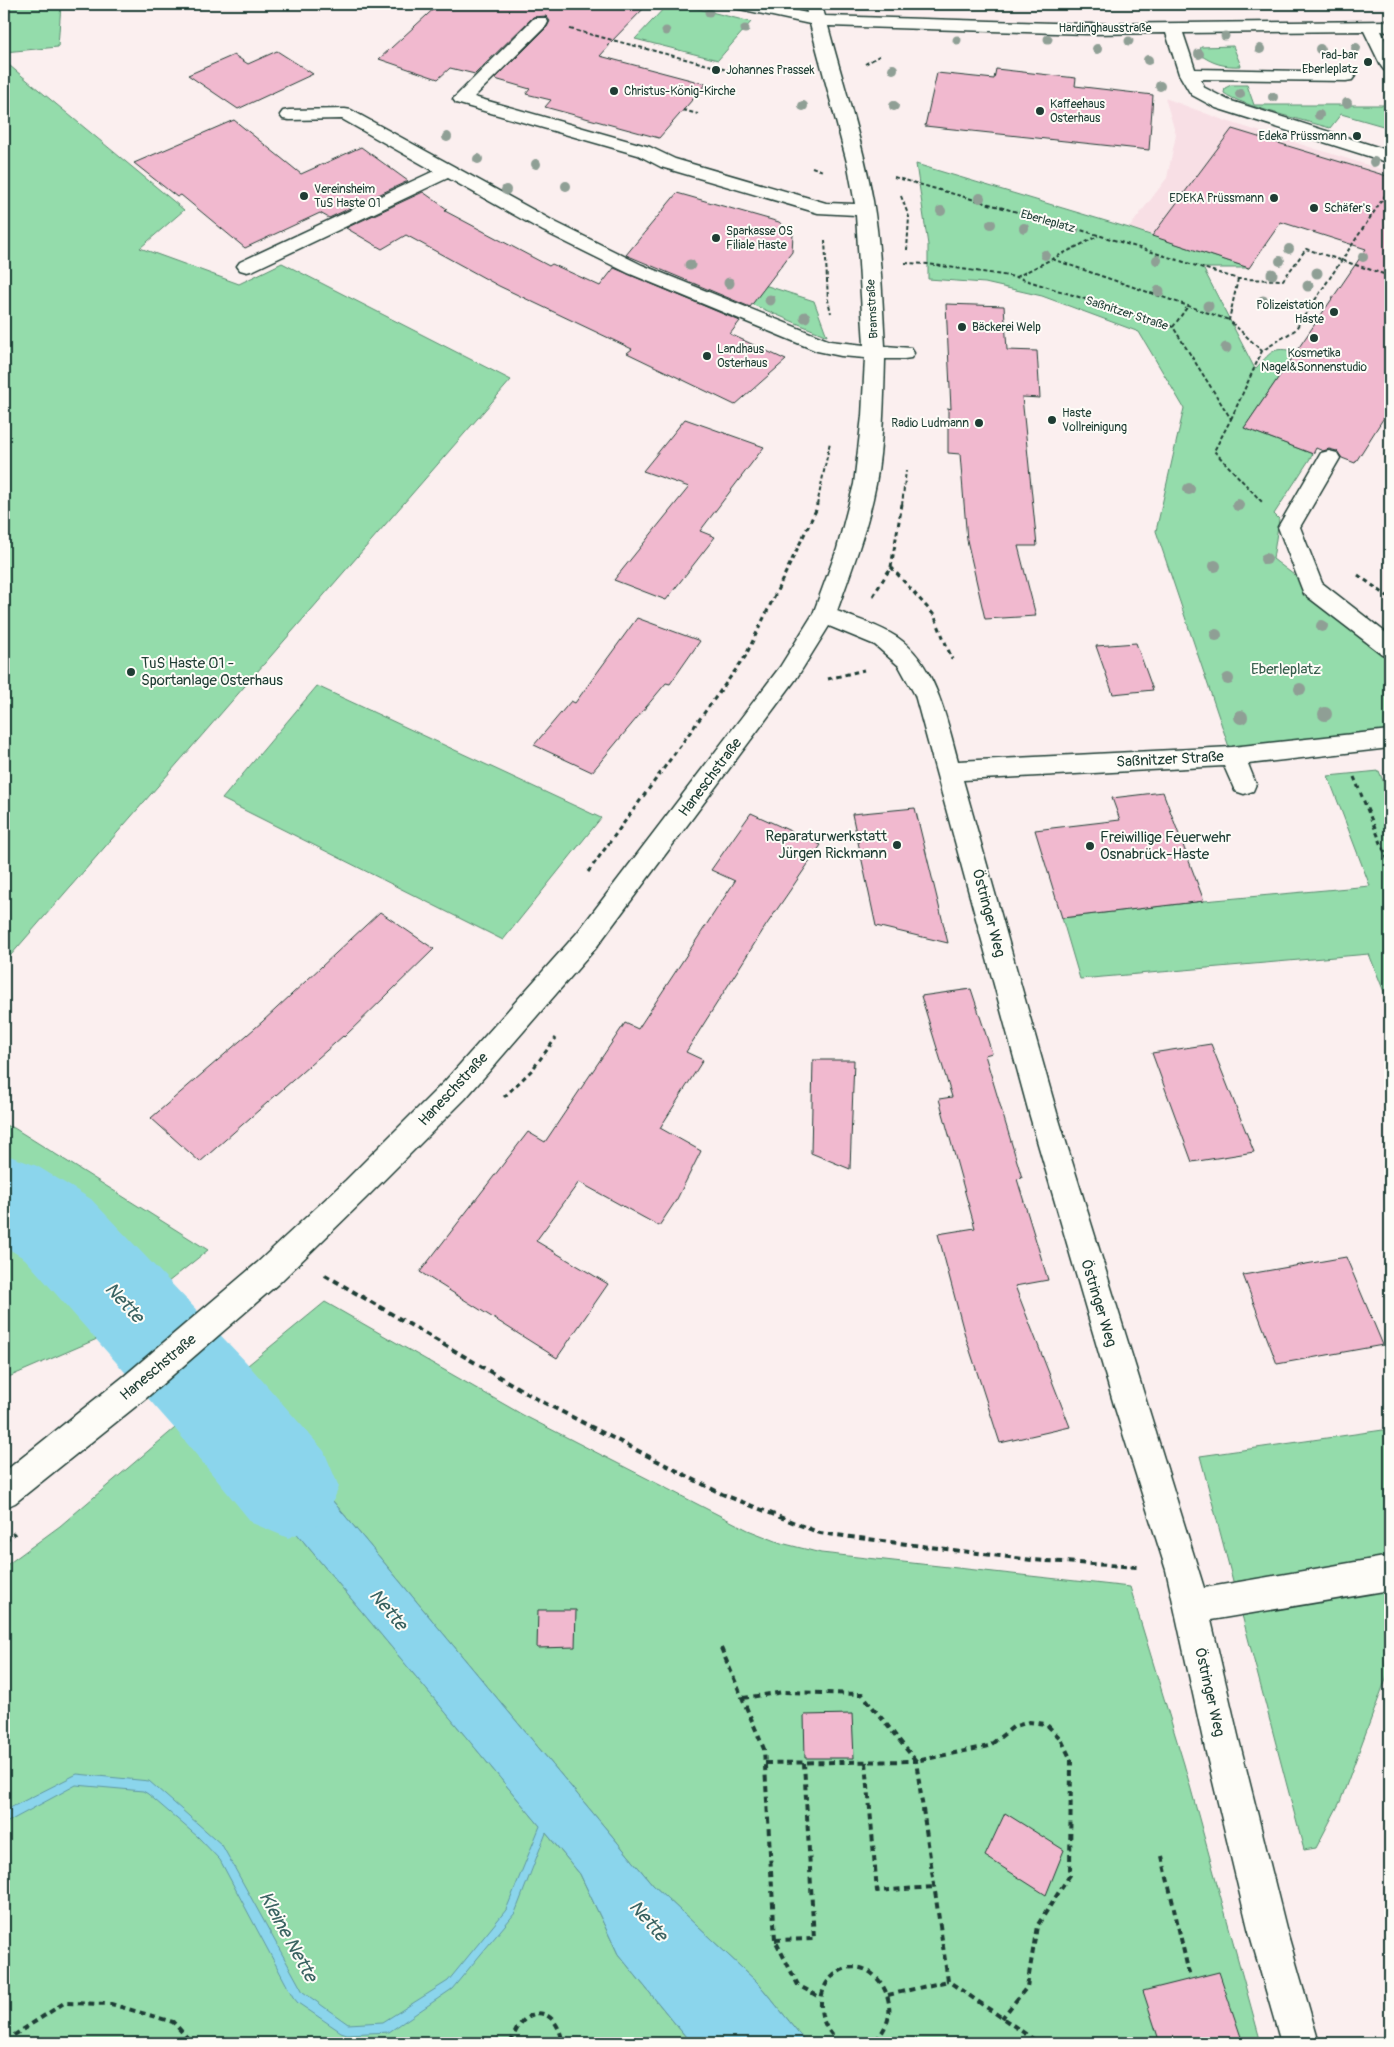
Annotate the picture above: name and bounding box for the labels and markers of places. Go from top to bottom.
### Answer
place label: rad-bar Eberleplatz [1302,48,1359,77]
marker: rad-bar Eberleplatz [1362,56,1374,68]
place label: Johannes Prassek [726,63,814,78]
marker: Johannes Prassek [710,64,722,76]
place label: Christus-König-Kirche [624,84,735,99]
marker: Christus-König-Kirche [608,85,620,97]
place label: Kaffeehaus Osterhaus [1050,97,1106,126]
marker: Kaffeehaus Osterhaus [1034,105,1046,117]
place label: Edeka Prüssmann [1259,129,1347,144]
marker: Edeka Prüssmann [1351,130,1363,142]
place label: Vereinsheim TuS Haste 01 [314,182,381,211]
marker: Vereinsheim TuS Haste 01 [298,190,310,202]
place label: EDEKA Prüssmann [1169,191,1264,206]
marker: EDEKA Prüssmann [1268,192,1280,204]
place label: Schäfer's [1324,201,1371,216]
marker: Schäfer's [1308,202,1320,214]
place label: Sparkasse OS Filiale Haste [726,224,793,253]
marker: Sparkasse OS Filiale Haste [710,232,722,244]
place label: Polizeistation Haste [1256,298,1324,327]
marker: Polizeistation Haste [1328,306,1340,318]
place label: Bäckerei Welp [972,320,1041,335]
marker: Bäckerei Welp [956,321,968,333]
marker: Kosmetika Nagel&Sonnenstudio [1308,332,1320,344]
place label: Landhaus Osterhaus [717,342,768,371]
place label: Kosmetika Nagel&Sonnenstudio [1261,346,1367,375]
marker: Landhaus Osterhaus [701,350,713,362]
place label: Haste Vollreinigung [1062,406,1127,435]
marker: Haste Vollreinigung [1046,414,1058,426]
place label: Radio Ludmann [891,416,969,431]
marker: Radio Ludmann [973,417,985,429]
place label: TuS Haste 01 - Sportanlage Osterhaus [141,654,283,690]
marker: TuS Haste 01 - Sportanlage Osterhaus [125,666,137,678]
place label: Reparaturwerkstatt Jürgen Rickmann [766,827,888,863]
place label: Freiwillige Feuerwehr Osnabrück-Haste [1100,828,1232,864]
marker: Reparaturwerkstatt Jürgen Rickmann [891,839,903,851]
marker: Freiwillige Feuerwehr Osnabrück-Haste [1084,840,1096,852]

